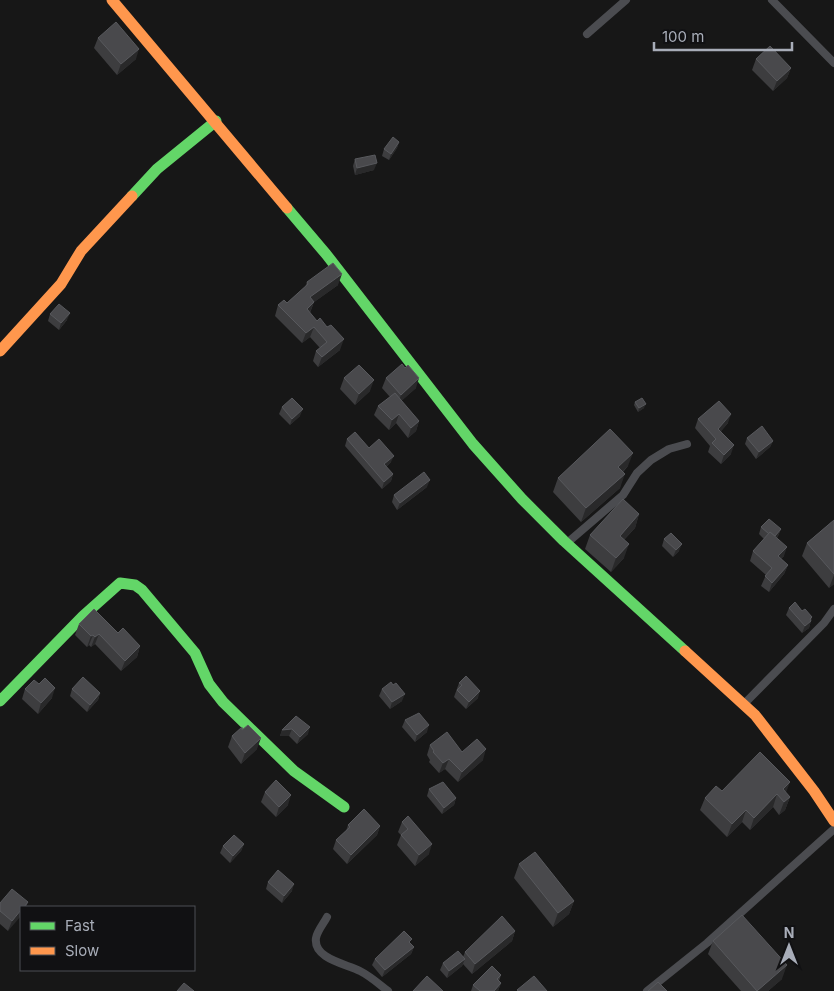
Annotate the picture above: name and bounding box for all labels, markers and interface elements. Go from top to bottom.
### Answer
scale bar [654,20,792,52]
text: 100 m [662,27,704,46]
legend [20,906,195,971]
text: Fast [65,916,95,935]
north arrow [764,921,814,971]
text: N [784,924,794,941]
text: Slow [65,941,99,960]

